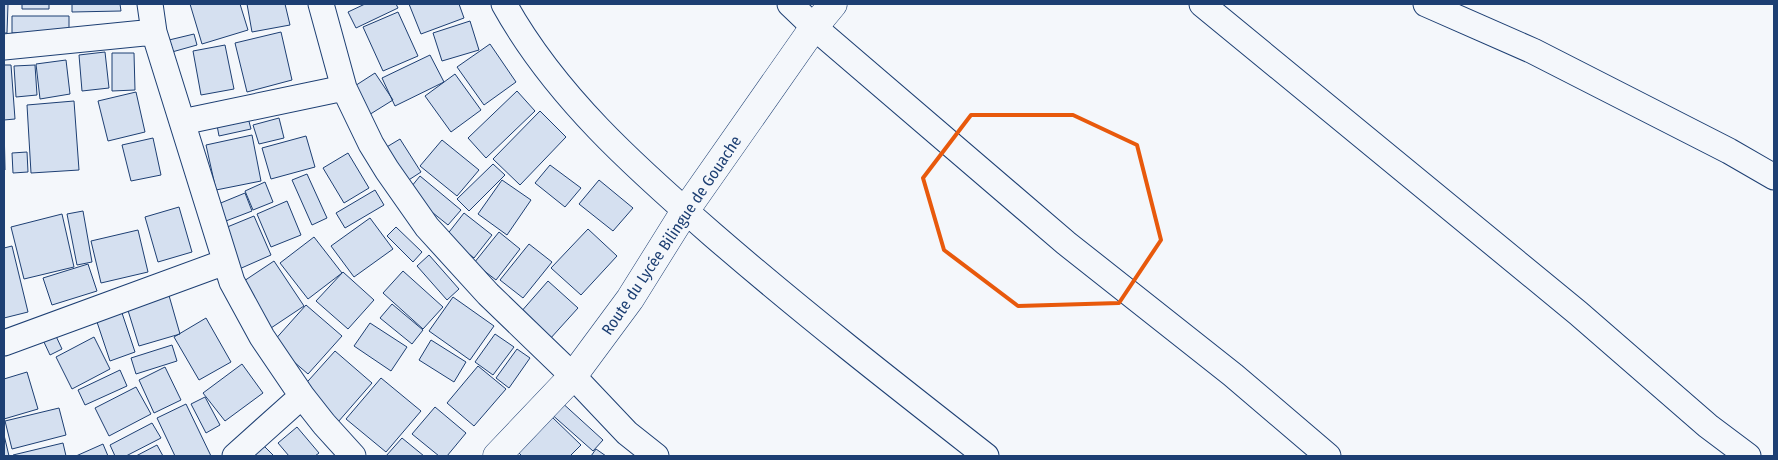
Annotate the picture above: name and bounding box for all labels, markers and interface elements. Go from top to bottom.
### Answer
street label: Route du Lycée Bilingue de Gouache [598,132,745,338]

